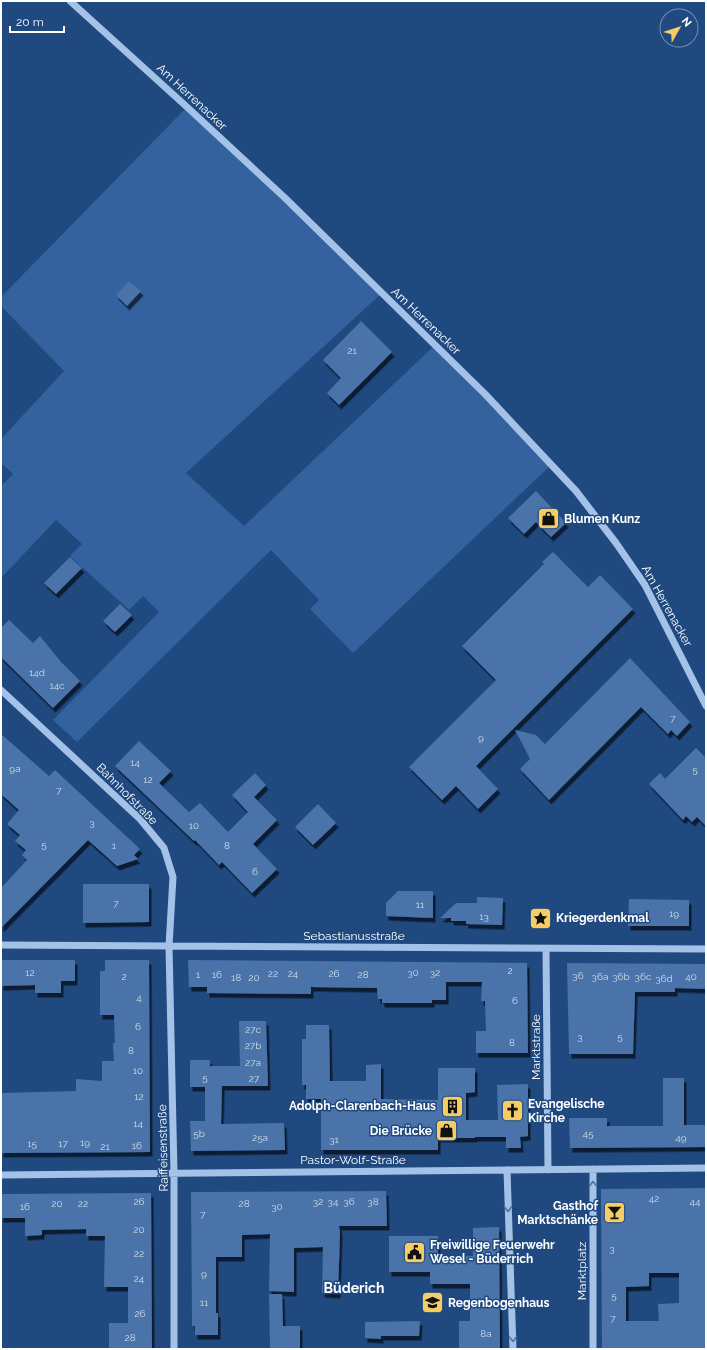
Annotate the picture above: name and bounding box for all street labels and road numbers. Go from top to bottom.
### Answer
street label: Am Herrenacker [154,61,231,134]
street label: Am Herrenacker [389,284,464,358]
street label: Am Herrenacker [639,563,695,650]
street label: Bahnhofstraße [94,761,160,827]
street label: Sebastianusstraße [303,929,405,943]
street label: Marktstraße [529,1014,543,1080]
street label: Raiffeisenstraße [155,1104,171,1192]
street label: Pastor-Wolf-Straße [300,1153,406,1167]
street label: Marktplatz [575,1242,589,1300]

